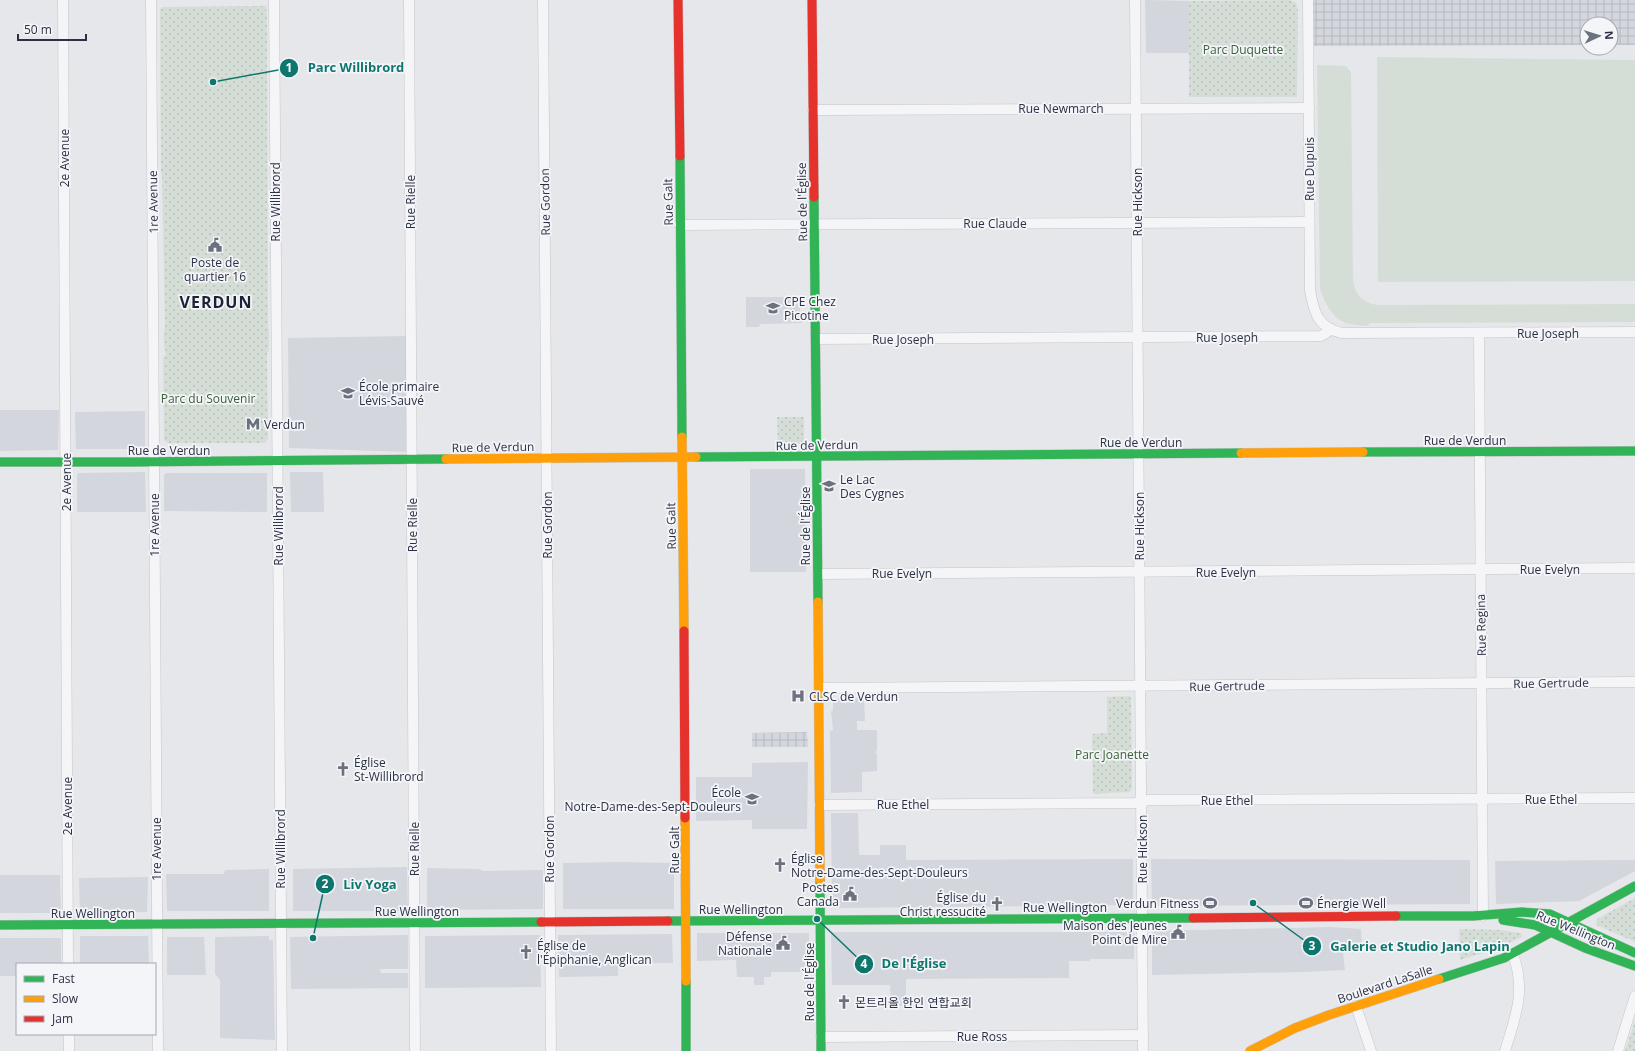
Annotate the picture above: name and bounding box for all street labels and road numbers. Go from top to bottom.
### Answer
street label: Rue Newmarch [1018,100,1104,117]
street label: 2e Avenue [56,128,73,187]
street label: Rue Dupuis [1301,137,1318,201]
street label: Rue Willibrord [267,162,284,242]
street label: Rue de l'Église [793,162,811,242]
street label: Rue Gordon [536,168,554,236]
street label: Rue Hickson [1129,168,1146,236]
street label: 1re Avenue [144,170,162,234]
street label: Rue Rielle [402,174,419,229]
street label: Rue Galt [659,178,677,226]
street label: Rue Claude [963,215,1027,232]
street label: Rue Joseph [1517,325,1579,342]
street label: Rue Joseph [1196,329,1258,346]
street label: Rue Joseph [872,331,934,348]
street label: Rue de Verdun [1424,432,1506,449]
street label: Rue de Verdun [1100,434,1182,451]
street label: Rue de Verdun [776,436,858,454]
street label: Rue de Verdun [452,438,534,456]
street label: Rue de Verdun [128,442,210,459]
street label: 2e Avenue [58,452,75,511]
street label: Rue Willibrord [270,486,287,566]
street label: Rue de l'Église [797,486,814,566]
street label: Rue Gordon [539,491,556,559]
street label: Rue Hickson [1131,492,1148,560]
street label: 1re Avenue [146,493,163,557]
street label: Rue Rielle [404,497,421,552]
street label: Rue Galt [662,502,680,550]
street label: Rue Evelyn [1520,561,1580,578]
street label: Rue Evelyn [1196,564,1256,581]
street label: Rue Evelyn [872,565,932,582]
street label: Rue Regina [1472,594,1490,656]
street label: Rue Gertrude [1513,674,1589,692]
street label: Rue Gertrude [1189,677,1265,695]
street label: 2e Avenue [59,776,76,835]
street label: Rue Ethel [1525,791,1577,808]
street label: Rue Ethel [1201,792,1253,809]
street label: Rue Ethel [877,796,929,813]
street label: Rue Willibrord [272,809,289,889]
street label: Rue Gordon [541,815,558,883]
street label: Rue Hickson [1134,815,1151,883]
street label: 1re Avenue [148,817,165,881]
street label: Rue Rielle [406,821,423,876]
street label: Rue Galt [666,826,683,874]
street label: Rue Wellington [1023,899,1107,916]
street label: Rue Wellington [699,901,783,918]
street label: Rue Wellington [375,903,459,920]
street label: Rue Wellington [51,905,135,922]
street label: Rue Wellington [1534,906,1618,954]
street label: Rue de l'Église [801,942,818,1022]
street label: Boulevard LaSalle [1335,961,1435,1007]
street label: Rue Ross [957,1028,1008,1045]

